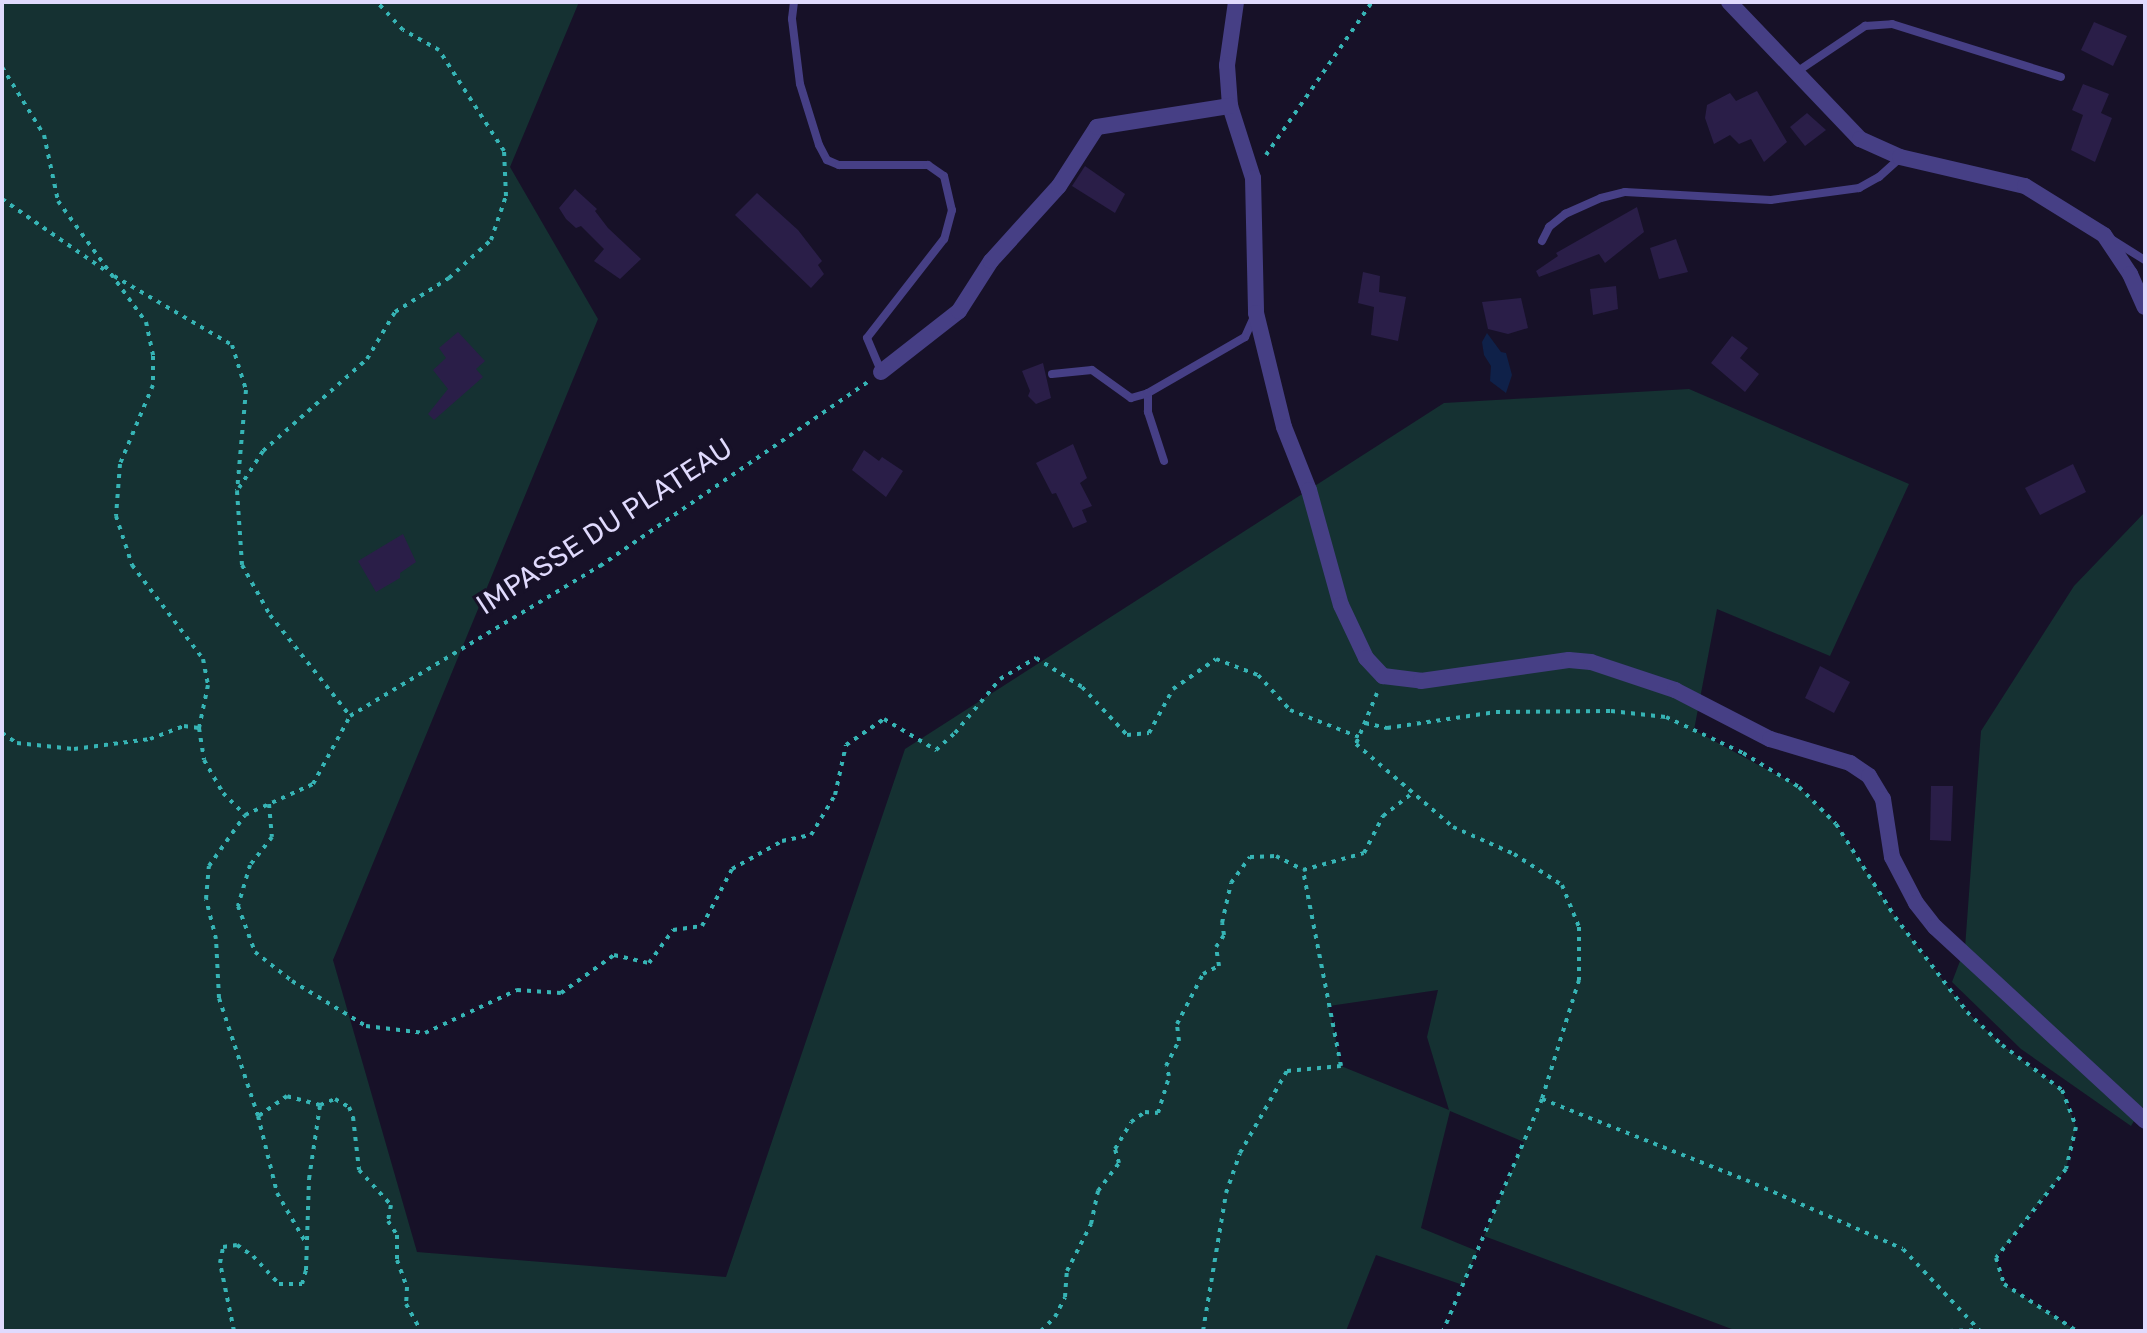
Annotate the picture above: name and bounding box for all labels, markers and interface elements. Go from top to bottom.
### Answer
street label: IMPASSE DU PLATEAU [470,431,738,621]

